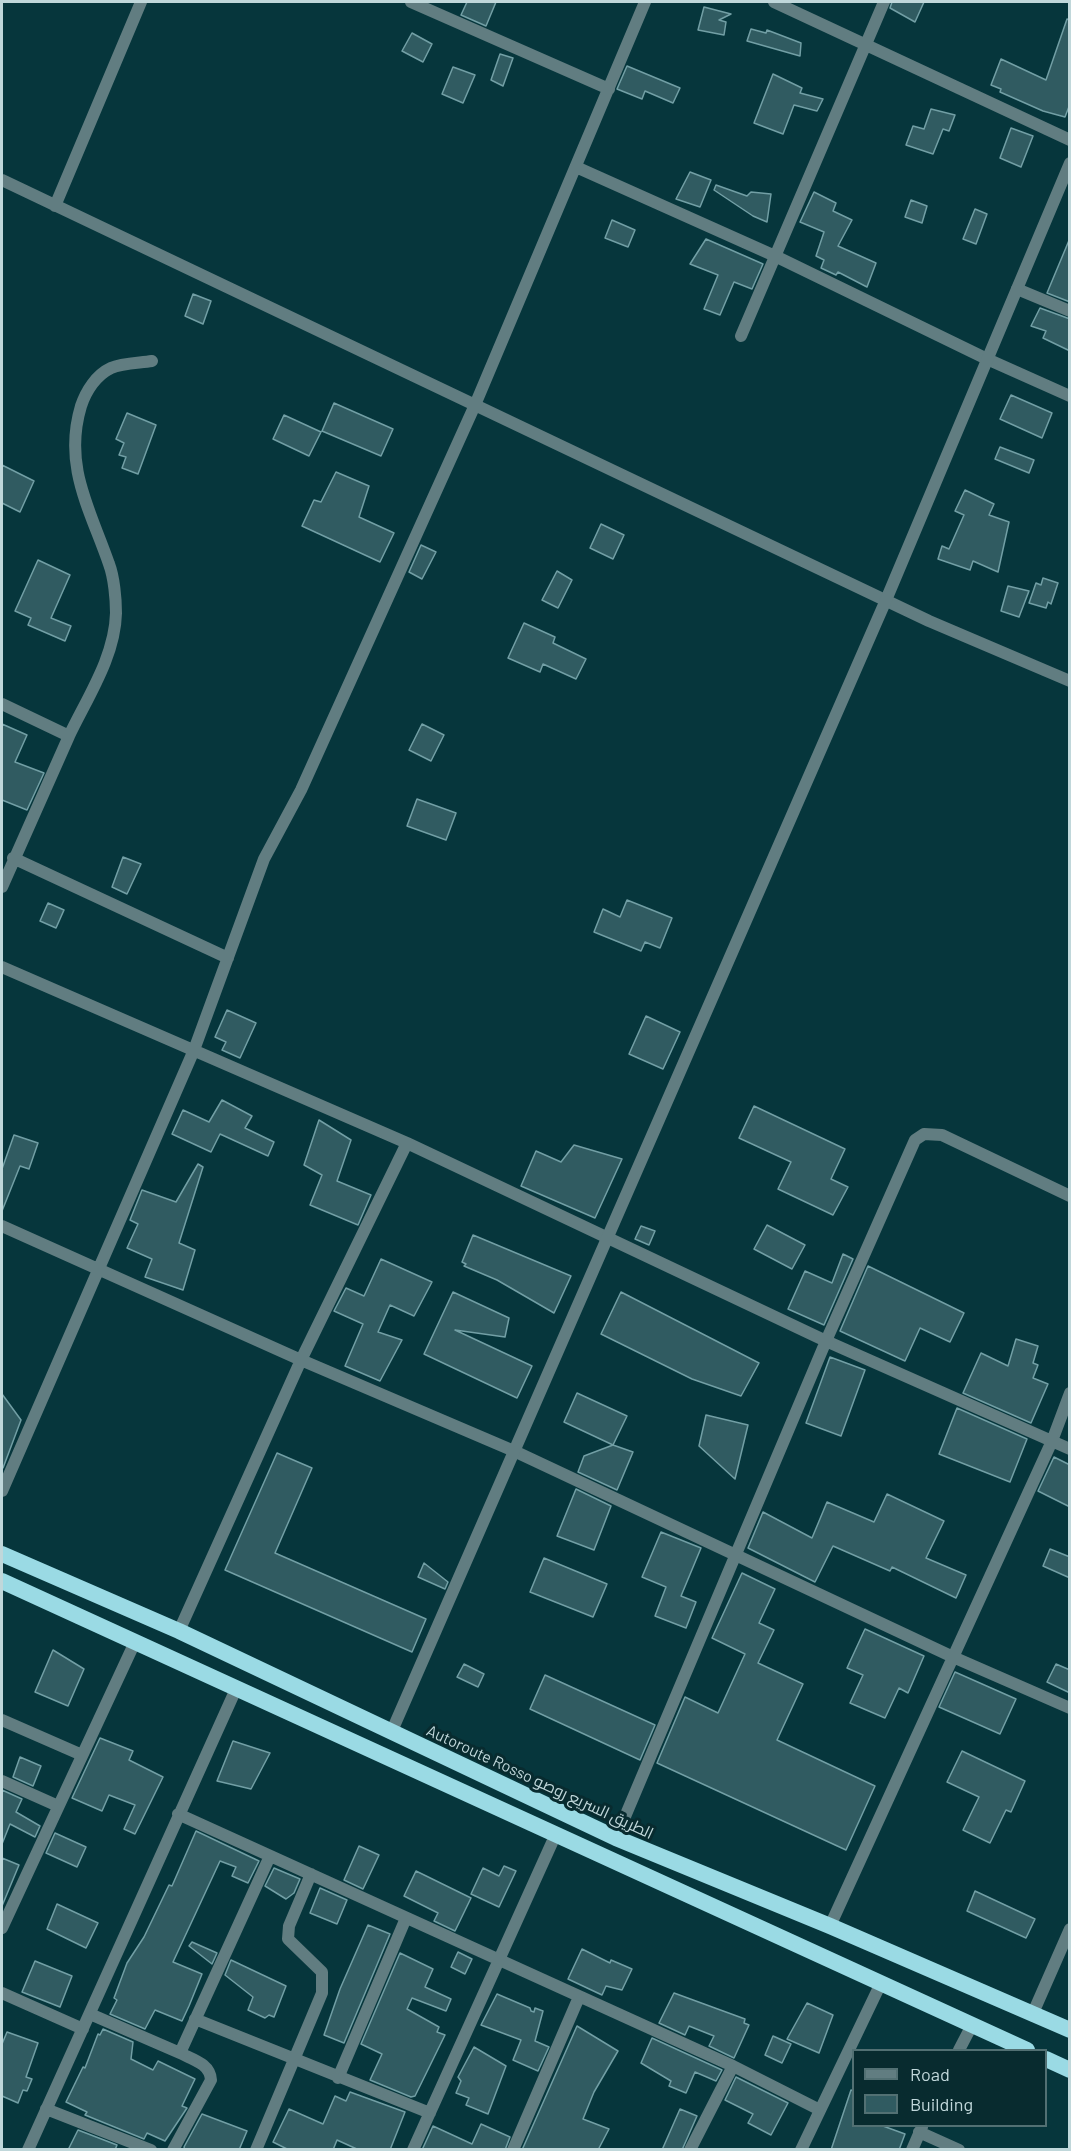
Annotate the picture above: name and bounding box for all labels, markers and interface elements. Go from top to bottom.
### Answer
street label: Autoroute Rosso الطريق السريع روصو [423,1721,657,1843]
legend [852,2049,1047,2127]
text: Road [910,2063,950,2085]
text: Building [910,2093,973,2115]

